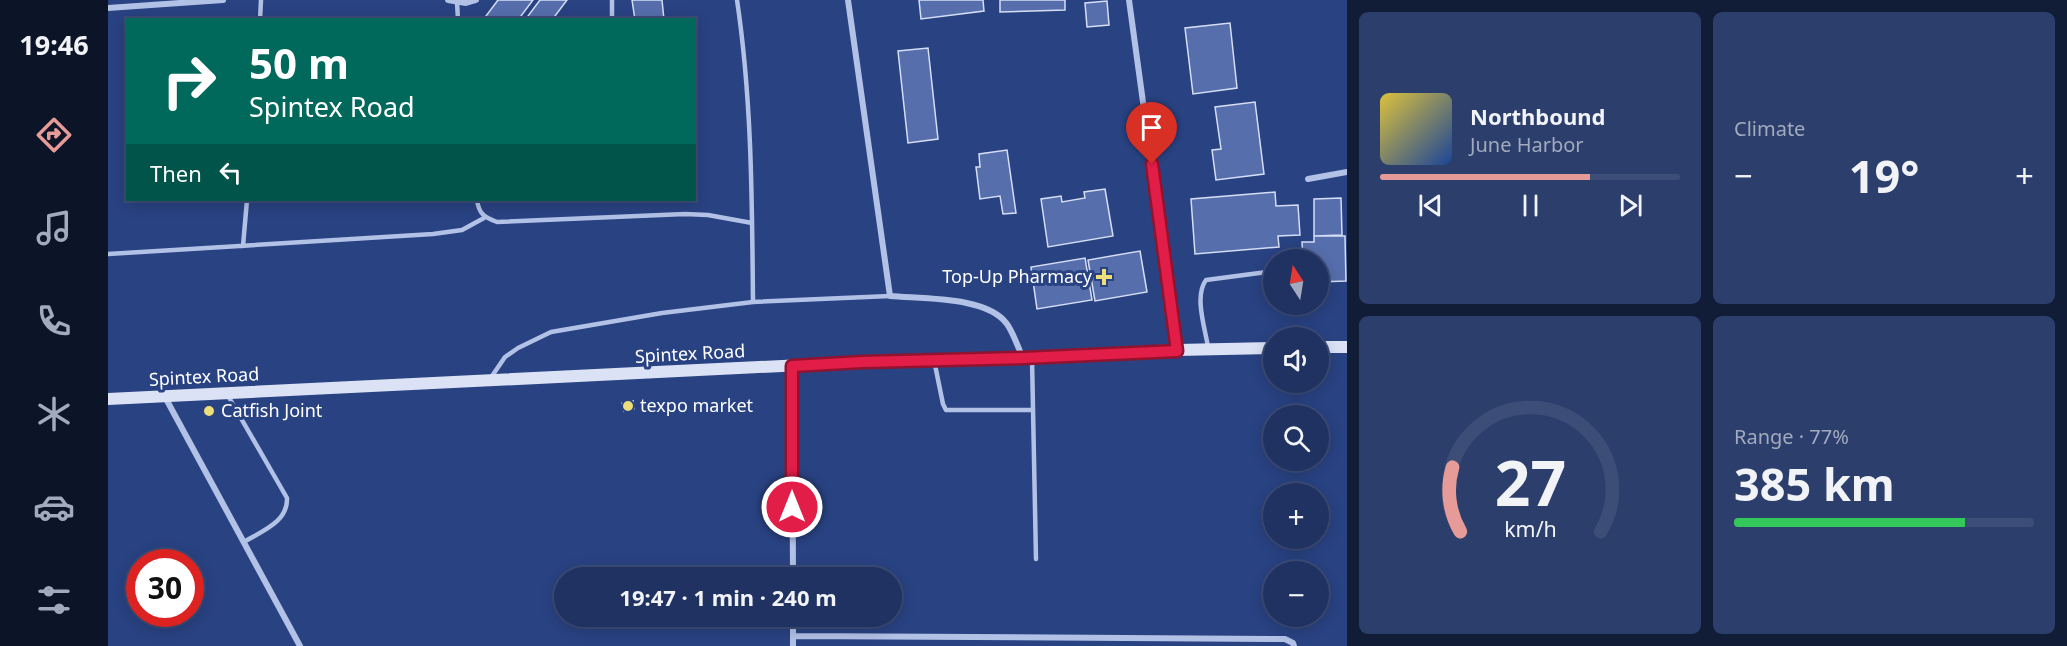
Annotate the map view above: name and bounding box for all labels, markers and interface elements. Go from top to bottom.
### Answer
text: 19:46 [19,26,89,63]
text: 50 m [249,34,349,91]
icon: right [150,42,228,120]
text: Spintex Road [249,88,415,125]
text: Northbound [1470,101,1605,131]
pin [1126,102,1177,164]
icon: arrive [1135,111,1168,144]
icon: directions [33,114,75,156]
text: Climate [1734,115,1805,142]
text: June Harbor [1470,131,1584,158]
text: 19° [1849,145,1919,206]
text: − [1734,153,1753,198]
text: + [2015,153,2034,198]
icon: left [214,156,247,189]
text: Then [150,158,202,188]
icon: previous [1414,189,1447,222]
icon: pause [1514,189,1547,222]
icon: next [1614,189,1647,222]
icon: music [33,207,75,249]
north arrow [1263,249,1329,315]
map controls [1263,249,1329,627]
place label: Top-Up Pharmacy [942,264,1093,288]
marker: Top-Up Pharmacy [1097,270,1111,284]
icon: phone [33,300,75,342]
button: sound [1263,327,1329,393]
street label: Spintex Road [634,338,746,368]
street label: Spintex Road [148,361,260,391]
icon: climate [33,393,75,435]
place label: texpo market [640,393,754,417]
place label: Catfish Joint [221,398,323,422]
marker: texpo market [621,399,635,413]
marker: Catfish Joint [202,404,216,418]
button: search [1263,405,1329,471]
text: Range · 77% [1734,423,1849,450]
text: 27 [1494,439,1566,524]
text: 385 km [1734,453,1895,514]
position arrow [760,475,824,539]
button: + [1263,483,1329,549]
icon: car [33,486,75,528]
text: km/h [1504,514,1556,543]
speed limit sign: 30 [126,549,204,627]
button: − [1263,561,1329,627]
icon: filters [33,579,75,621]
text: 19:47 · 1 min · 240 m [619,582,837,612]

